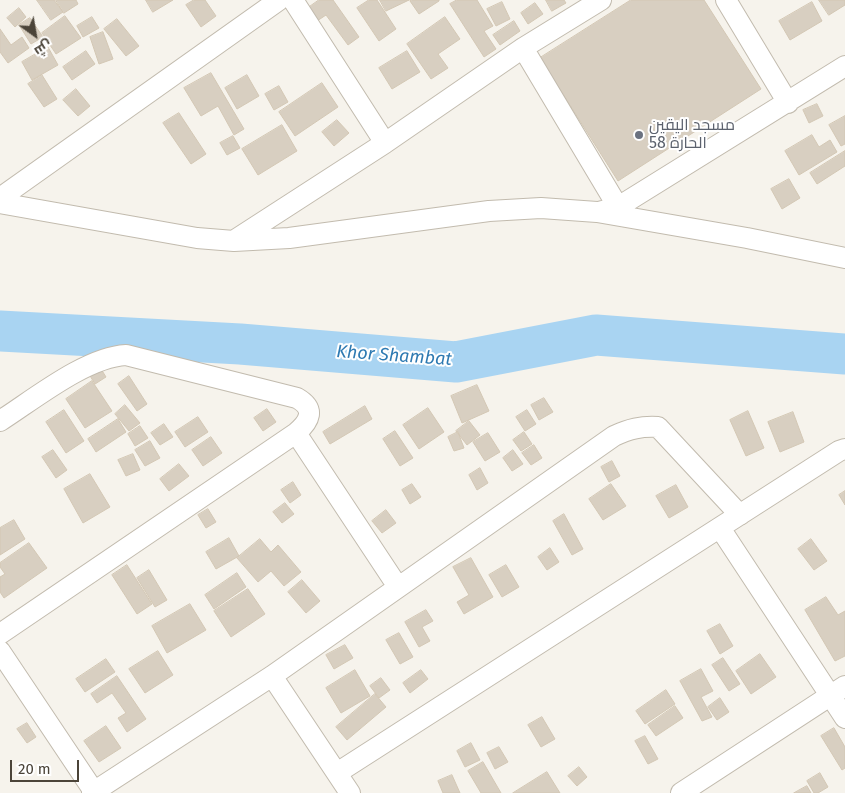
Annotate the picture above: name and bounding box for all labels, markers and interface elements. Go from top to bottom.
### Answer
north arrow [10,10,60,60]
text: ش [31,36,55,60]
place label: مسجد اليقين الحارة 58 [649,116,735,154]
marker: مسجد اليقين الحارة 58 [633,129,645,141]
water label: Khor Shambat [336,341,452,371]
scale bar [12,750,81,782]
text: 20 m [18,760,51,778]

